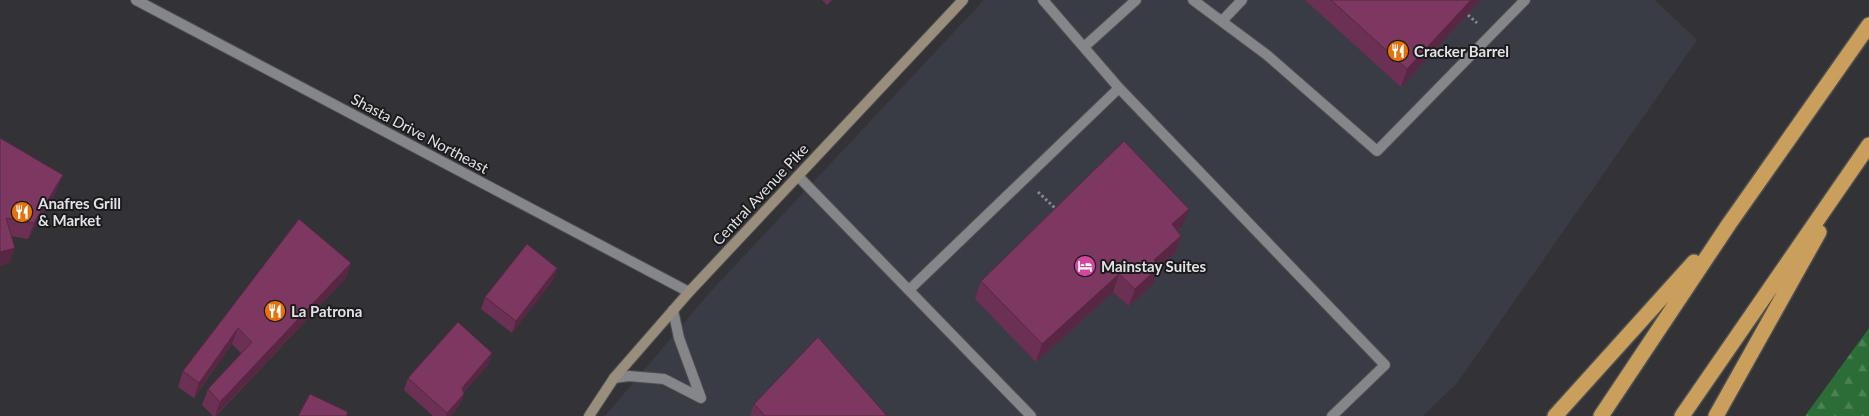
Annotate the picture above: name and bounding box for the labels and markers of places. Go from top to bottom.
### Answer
restaurant icon: Cracker Barrel [1386,39,1410,63]
place label: Cracker Barrel [1414,42,1509,60]
place label: Anafres Grill & Market [37,194,121,229]
restaurant icon: Anafres Grill & Market [10,200,34,224]
hotel icon: Mainstay Suites [1073,254,1097,278]
place label: Mainstay Suites [1101,257,1207,275]
restaurant icon: La Patrona [263,299,287,323]
place label: La Patrona [291,302,362,320]

